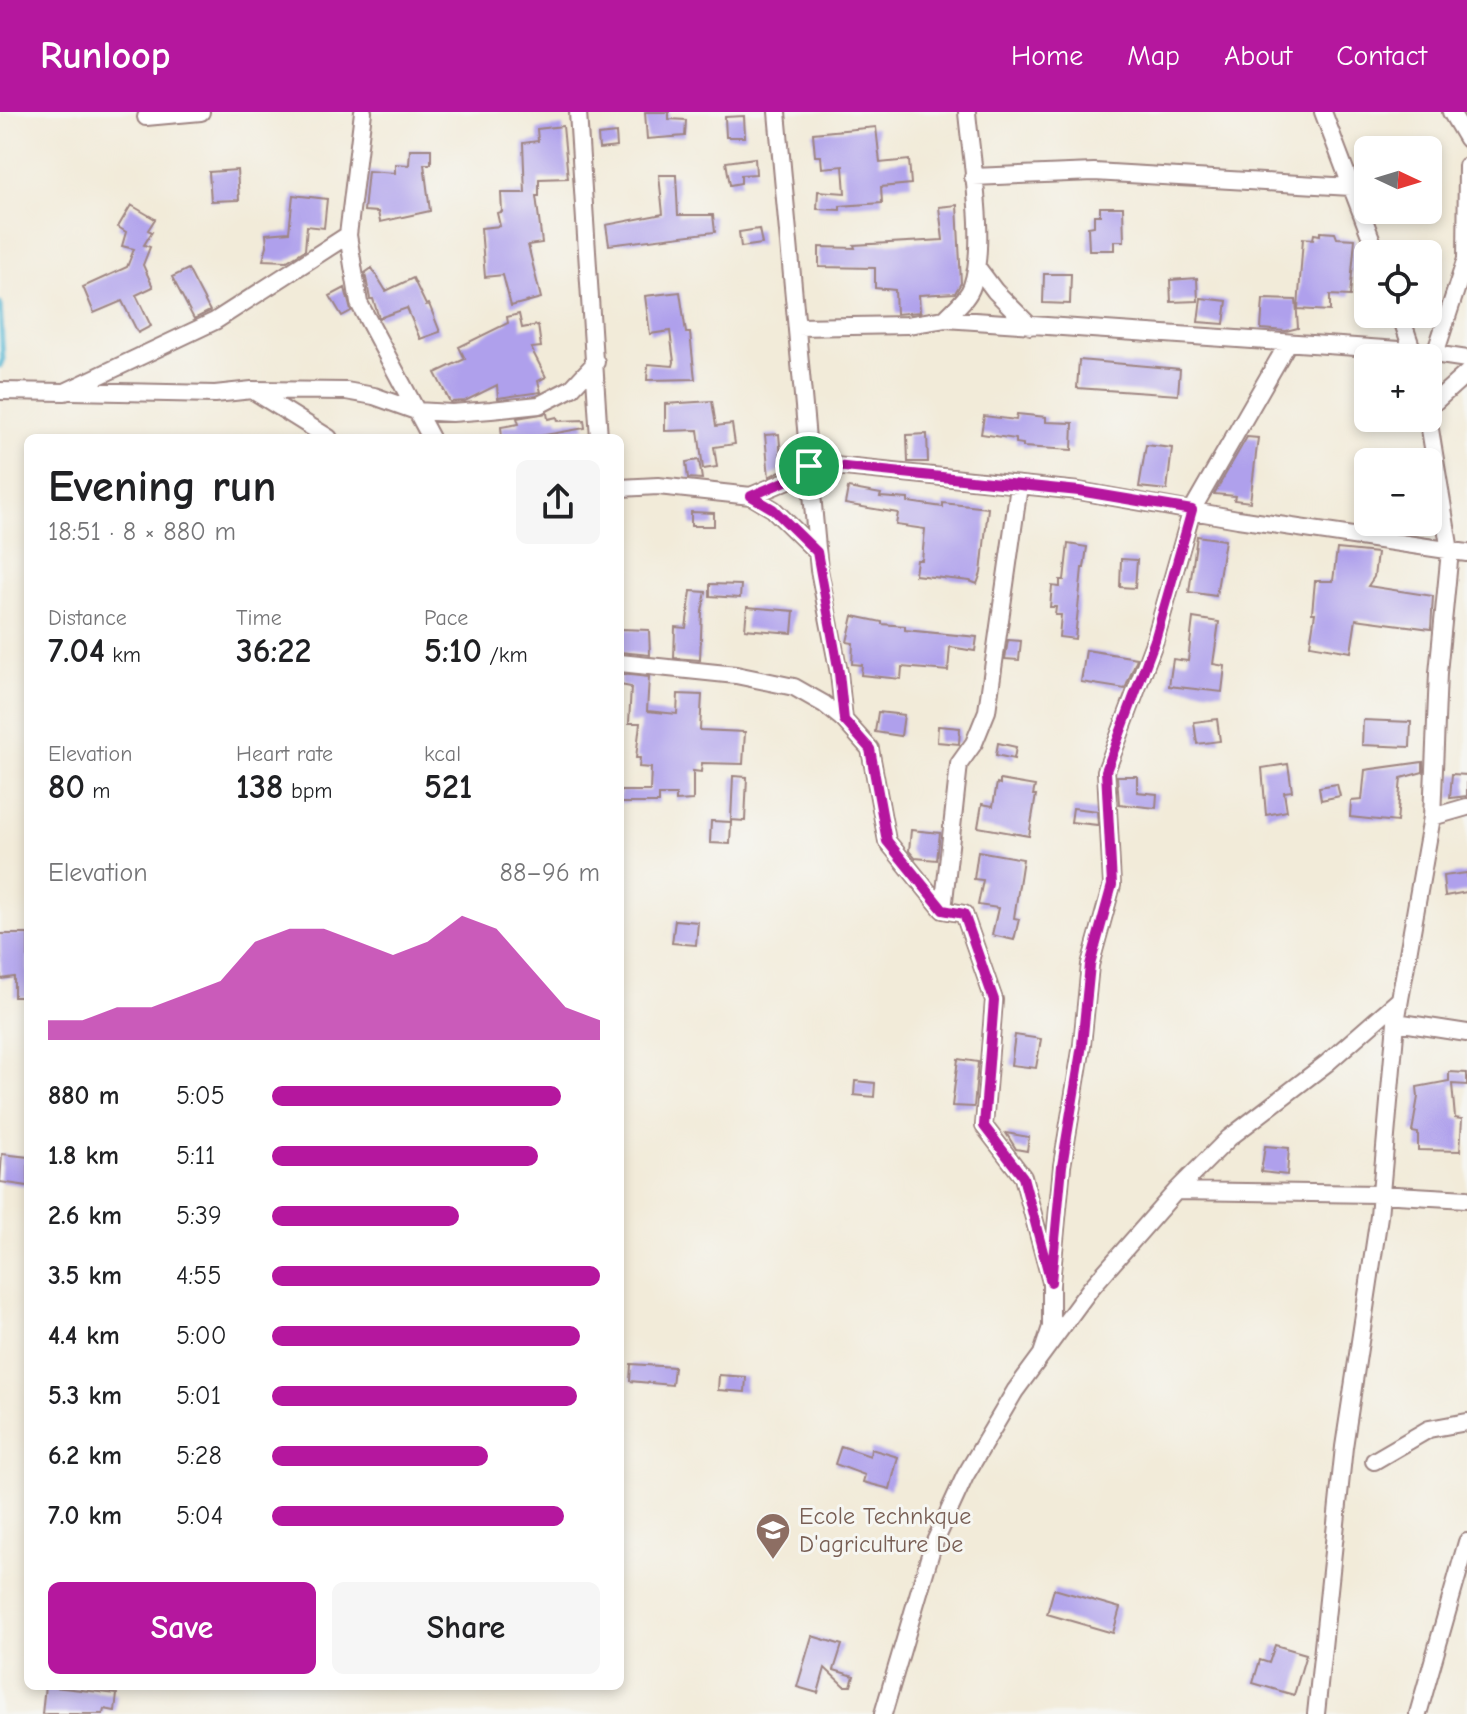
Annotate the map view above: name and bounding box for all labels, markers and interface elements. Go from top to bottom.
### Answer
text: Runloop [40,34,171,78]
text: Home [1011,40,1083,72]
text: Map [1127,40,1180,72]
text: About [1224,40,1292,72]
text: Contact [1336,40,1427,72]
north arrow [1354,136,1442,224]
map controls [1354,136,1442,536]
button: locate [1354,240,1442,328]
button: + [1354,344,1442,432]
pin [775,432,843,500]
icon: arrive [787,444,831,488]
button: − [1354,448,1442,536]
button: share [516,460,600,544]
text: Evening run [48,461,276,512]
text: 18:51 · 8 × 880 m [48,517,236,547]
text: Distance [48,605,127,631]
text: Time [236,605,282,631]
text: Pace [424,605,468,631]
text: 7.04 [48,631,105,671]
text: 36:22 [236,631,311,671]
text: 5:10 [424,631,482,671]
text: km [105,642,141,668]
text: /km [482,642,528,668]
text: Elevation [48,741,132,767]
text: Heart rate [236,741,333,767]
text: kcal [424,741,461,767]
text: 80 [48,767,85,807]
text: 138 [236,767,284,807]
text: 521 [424,767,472,807]
text: m [85,778,110,804]
text: bpm [284,778,333,804]
text: Elevation [48,858,148,888]
text: 88–96 m [500,858,600,888]
text: 880 m [48,1081,119,1111]
text: 5:05 [176,1081,225,1111]
text: 1.8 km [48,1141,119,1171]
text: 5:11 [176,1141,215,1171]
text: 2.6 km [48,1201,122,1231]
text: 5:39 [176,1201,222,1231]
text: 3.5 km [48,1261,122,1291]
text: 4:55 [176,1261,221,1291]
text: 4.4 km [48,1321,120,1351]
text: 5:00 [176,1321,226,1351]
text: 5.3 km [48,1381,122,1411]
text: 5:01 [176,1381,221,1411]
text: 6.2 km [48,1441,122,1471]
text: 5:28 [176,1441,222,1471]
text: 7.0 km [48,1501,122,1531]
text: 5:04 [176,1501,223,1531]
place label: Ecole Technkque D'agriculture De [799,1502,971,1558]
school or university icon: Ecole Technkque D'agriculture De [754,1511,792,1561]
button: Save [48,1582,316,1674]
button: Share [332,1582,600,1674]

